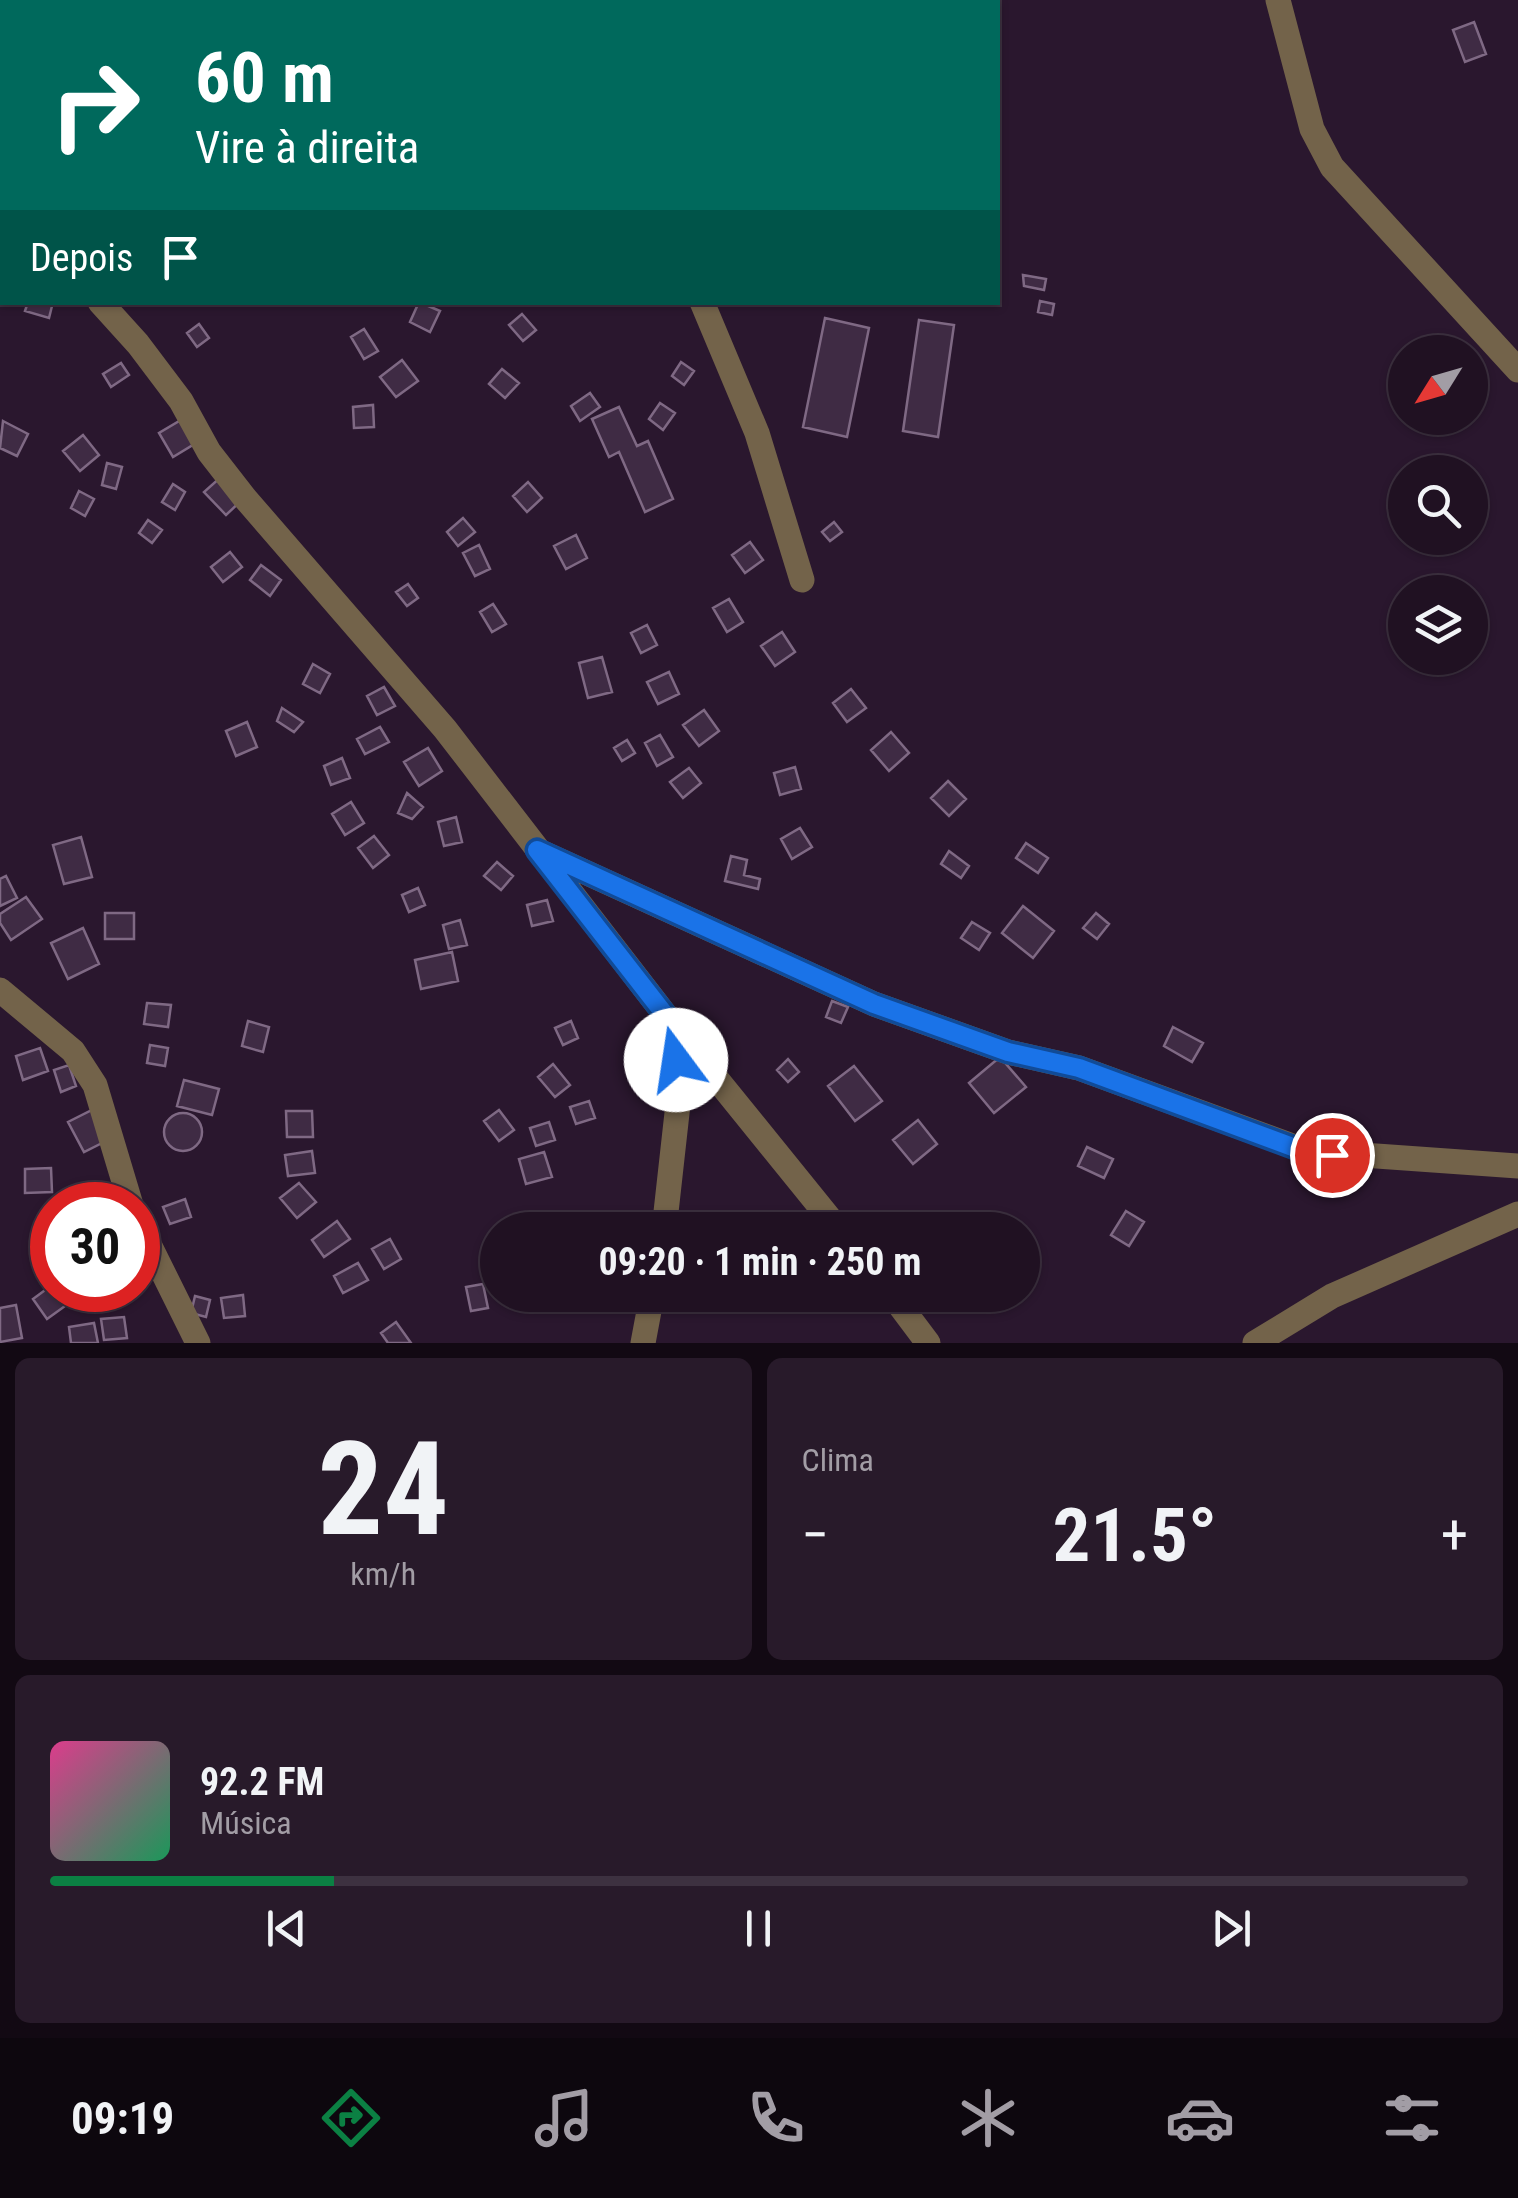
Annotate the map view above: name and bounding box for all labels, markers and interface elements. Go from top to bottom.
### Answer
text: 60 m [195,37,334,119]
icon: right [30,40,160,170]
text: Vire à direita [195,121,419,174]
icon: arrive [153,230,208,285]
text: Depois [30,236,133,280]
north arrow [1388,335,1488,435]
map controls [1388,335,1488,675]
button: search [1388,455,1488,555]
button: layers [1388,575,1488,675]
position arrow [624,1008,728,1112]
pin [1290,1113,1375,1198]
icon: arrive [1305,1128,1360,1183]
speed limit sign: 30 [30,1182,160,1312]
text: 09:20 · 1 min · 250 m [599,1240,921,1284]
text: 24 [318,1413,449,1566]
text: Clima [802,1441,874,1479]
text: 21.5° [1053,1491,1217,1579]
text: − [802,1503,829,1567]
text: + [1441,1503,1468,1567]
text: km/h [350,1555,416,1593]
text: 92.2 FM [200,1760,324,1804]
text: Música [200,1804,292,1842]
icon: previous [259,1901,314,1956]
icon: pause [731,1901,786,1956]
icon: next [1204,1901,1259,1956]
icon: directions [316,2083,386,2153]
icon: music [529,2083,599,2153]
icon: phone [741,2083,811,2153]
icon: climate [953,2083,1023,2153]
icon: car [1165,2083,1235,2153]
icon: filters [1377,2083,1447,2153]
text: 09:19 [71,2092,174,2145]

